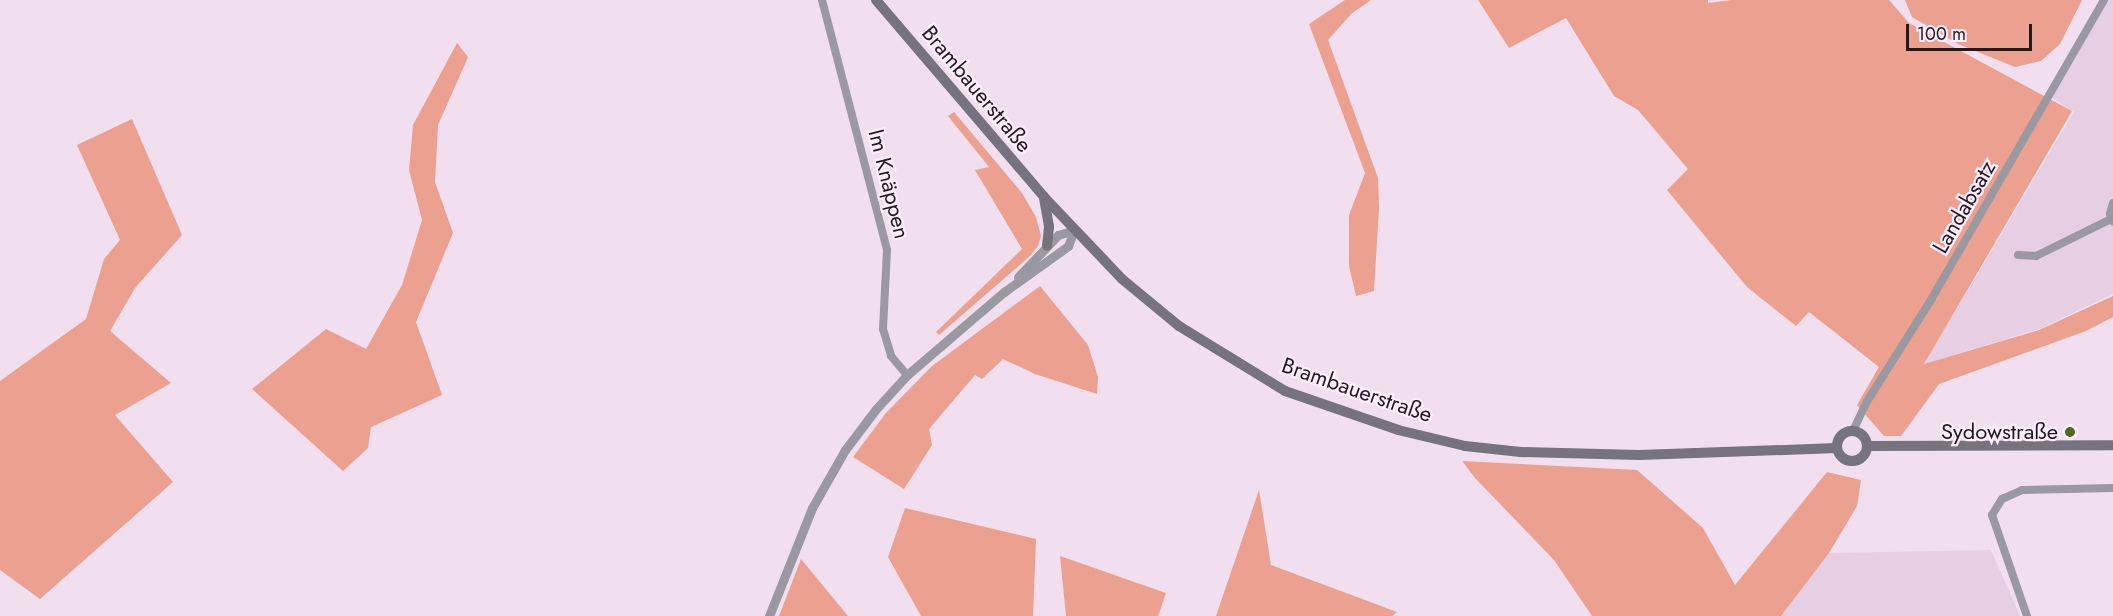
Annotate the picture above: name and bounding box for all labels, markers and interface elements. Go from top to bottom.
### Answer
scale bar [1909,12,2035,50]
street label: Brambauerstraße [916,20,1038,158]
text: 100 m [1917,21,1966,47]
street label: Im Knäppen [863,127,915,241]
street label: Landabsatz [1927,156,2001,258]
street label: Brambauerstraße [1278,352,1436,428]
place label: Sydowstraße [1941,419,2058,445]
marker: Sydowstraße [2063,425,2077,439]

